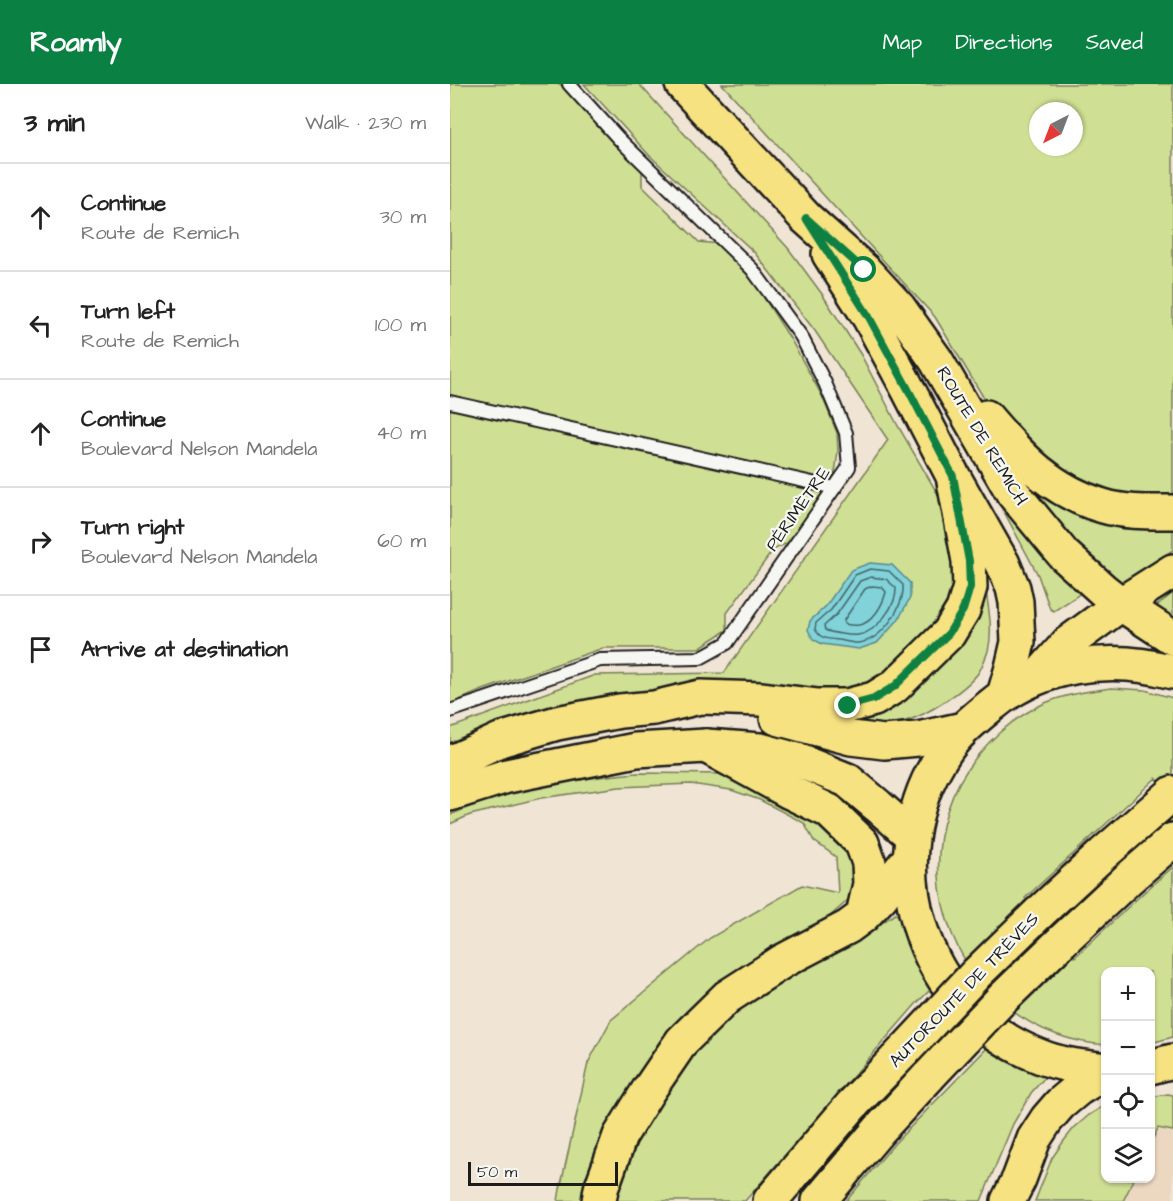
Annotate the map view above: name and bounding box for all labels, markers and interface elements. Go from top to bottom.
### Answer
text: Roamly [30,23,122,62]
text: Map [882,28,922,57]
text: Directions [955,28,1053,57]
text: Saved [1086,28,1143,57]
north arrow [1029,102,1083,156]
text: 3 min [24,105,85,141]
text: Walk · 230 m [305,109,426,137]
text: Continue [81,188,166,219]
icon: ahead [24,201,57,234]
text: 30 m [380,203,426,231]
text: Route de Remich [81,219,239,247]
route start [850,256,876,282]
text: Turn left [81,296,175,327]
icon: left [24,309,57,342]
text: 100 m [375,311,426,339]
text: Route de Remich [81,327,239,355]
street label: ROUTE DE REMICH [931,362,1034,510]
text: Continue [81,404,166,435]
icon: ahead [24,417,57,450]
text: 40 m [376,419,426,447]
text: Boulevard Nelson Mandela [81,435,317,463]
street label: PÉRIMÈTRE [760,461,837,556]
text: Turn right [81,512,184,543]
icon: right [24,525,57,558]
text: 60 m [377,527,426,555]
text: Boulevard Nelson Mandela [81,543,317,571]
icon: arrive [24,633,57,666]
text: Arrive at destination [81,634,288,665]
route end [834,692,860,718]
street label: AUTOROUTE DE TRÈVES [883,907,1045,1073]
map controls [1101,967,1155,1183]
button: + [1101,967,1155,1021]
button: − [1101,1021,1155,1075]
button: locate [1101,1075,1155,1129]
button: layers [1101,1129,1155,1183]
scale bar [468,1159,618,1186]
text: 50 m [477,1161,517,1183]

